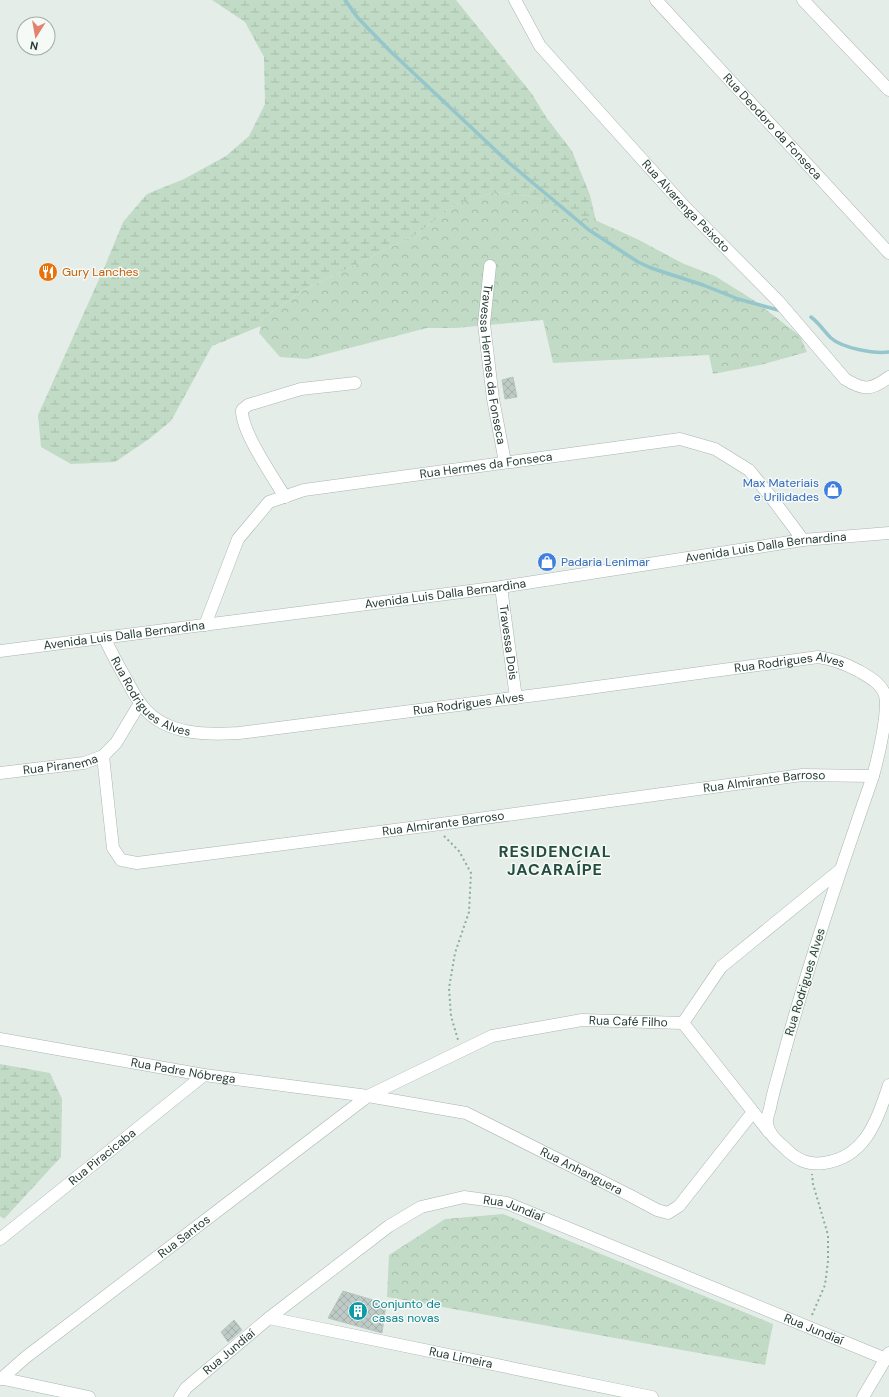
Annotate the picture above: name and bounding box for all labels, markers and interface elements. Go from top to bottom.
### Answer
north arrow [16,16,56,56]
text: N [29,38,39,53]
street label: Rua Deodoro da Fonseca [720,70,825,183]
street label: Rua Alvarenga Peixoto [638,156,734,256]
restaurant icon: Gury Lanches [37,261,59,283]
place label: Gury Lanches [62,264,139,280]
street label: Travessa Hermes da Fonseca [476,283,509,446]
street label: Rua Hermes da Fonseca [419,448,553,482]
place label: Max Materiais e Urilidades [743,475,819,505]
shop icon: Max Materiais e Urilidades [822,479,844,501]
street label: Avenida Luis Dalla Bernardina [684,528,847,566]
shop icon: Padaria Lenimar [536,551,558,573]
place label: Padaria Lenimar [561,554,650,570]
street label: Avenida Luis Dalla Bernardina [364,575,527,612]
street label: Travessa Dois [495,604,522,681]
street label: Avenida Luis Dalla Bernardina [42,617,206,653]
street label: Rua Rodrigues Alves [733,649,847,676]
street label: Rua Rodrigues Alves [107,654,192,740]
street label: Rua Rodrigues Alves [412,689,525,719]
street label: Rua Piranema [22,751,100,778]
street label: Rua Almirante Barroso [702,767,826,796]
street label: Rua Almirante Barroso [381,807,505,839]
district label: RESIDENCIAL JACARAÍPE [498,841,612,880]
street label: Rua Rodrigues Alves [781,926,829,1038]
street label: Rua Café Filho [589,1012,668,1031]
street label: Rua Padre Nóbrega [130,1054,237,1087]
street label: Rua Piracicaba [65,1125,139,1189]
street label: Rua Anhanguera [537,1144,625,1198]
street label: Rua Jundiaí [482,1192,547,1225]
street label: Rua Santos [155,1211,213,1262]
place label: Conjunto de casas novas [372,1296,441,1326]
building icon: Conjunto de casas novas [347,1300,369,1322]
street label: Rua Jundiaí [781,1310,846,1349]
street label: Rua Jundiaí [200,1325,259,1378]
street label: Rua Limeira [428,1343,494,1372]

